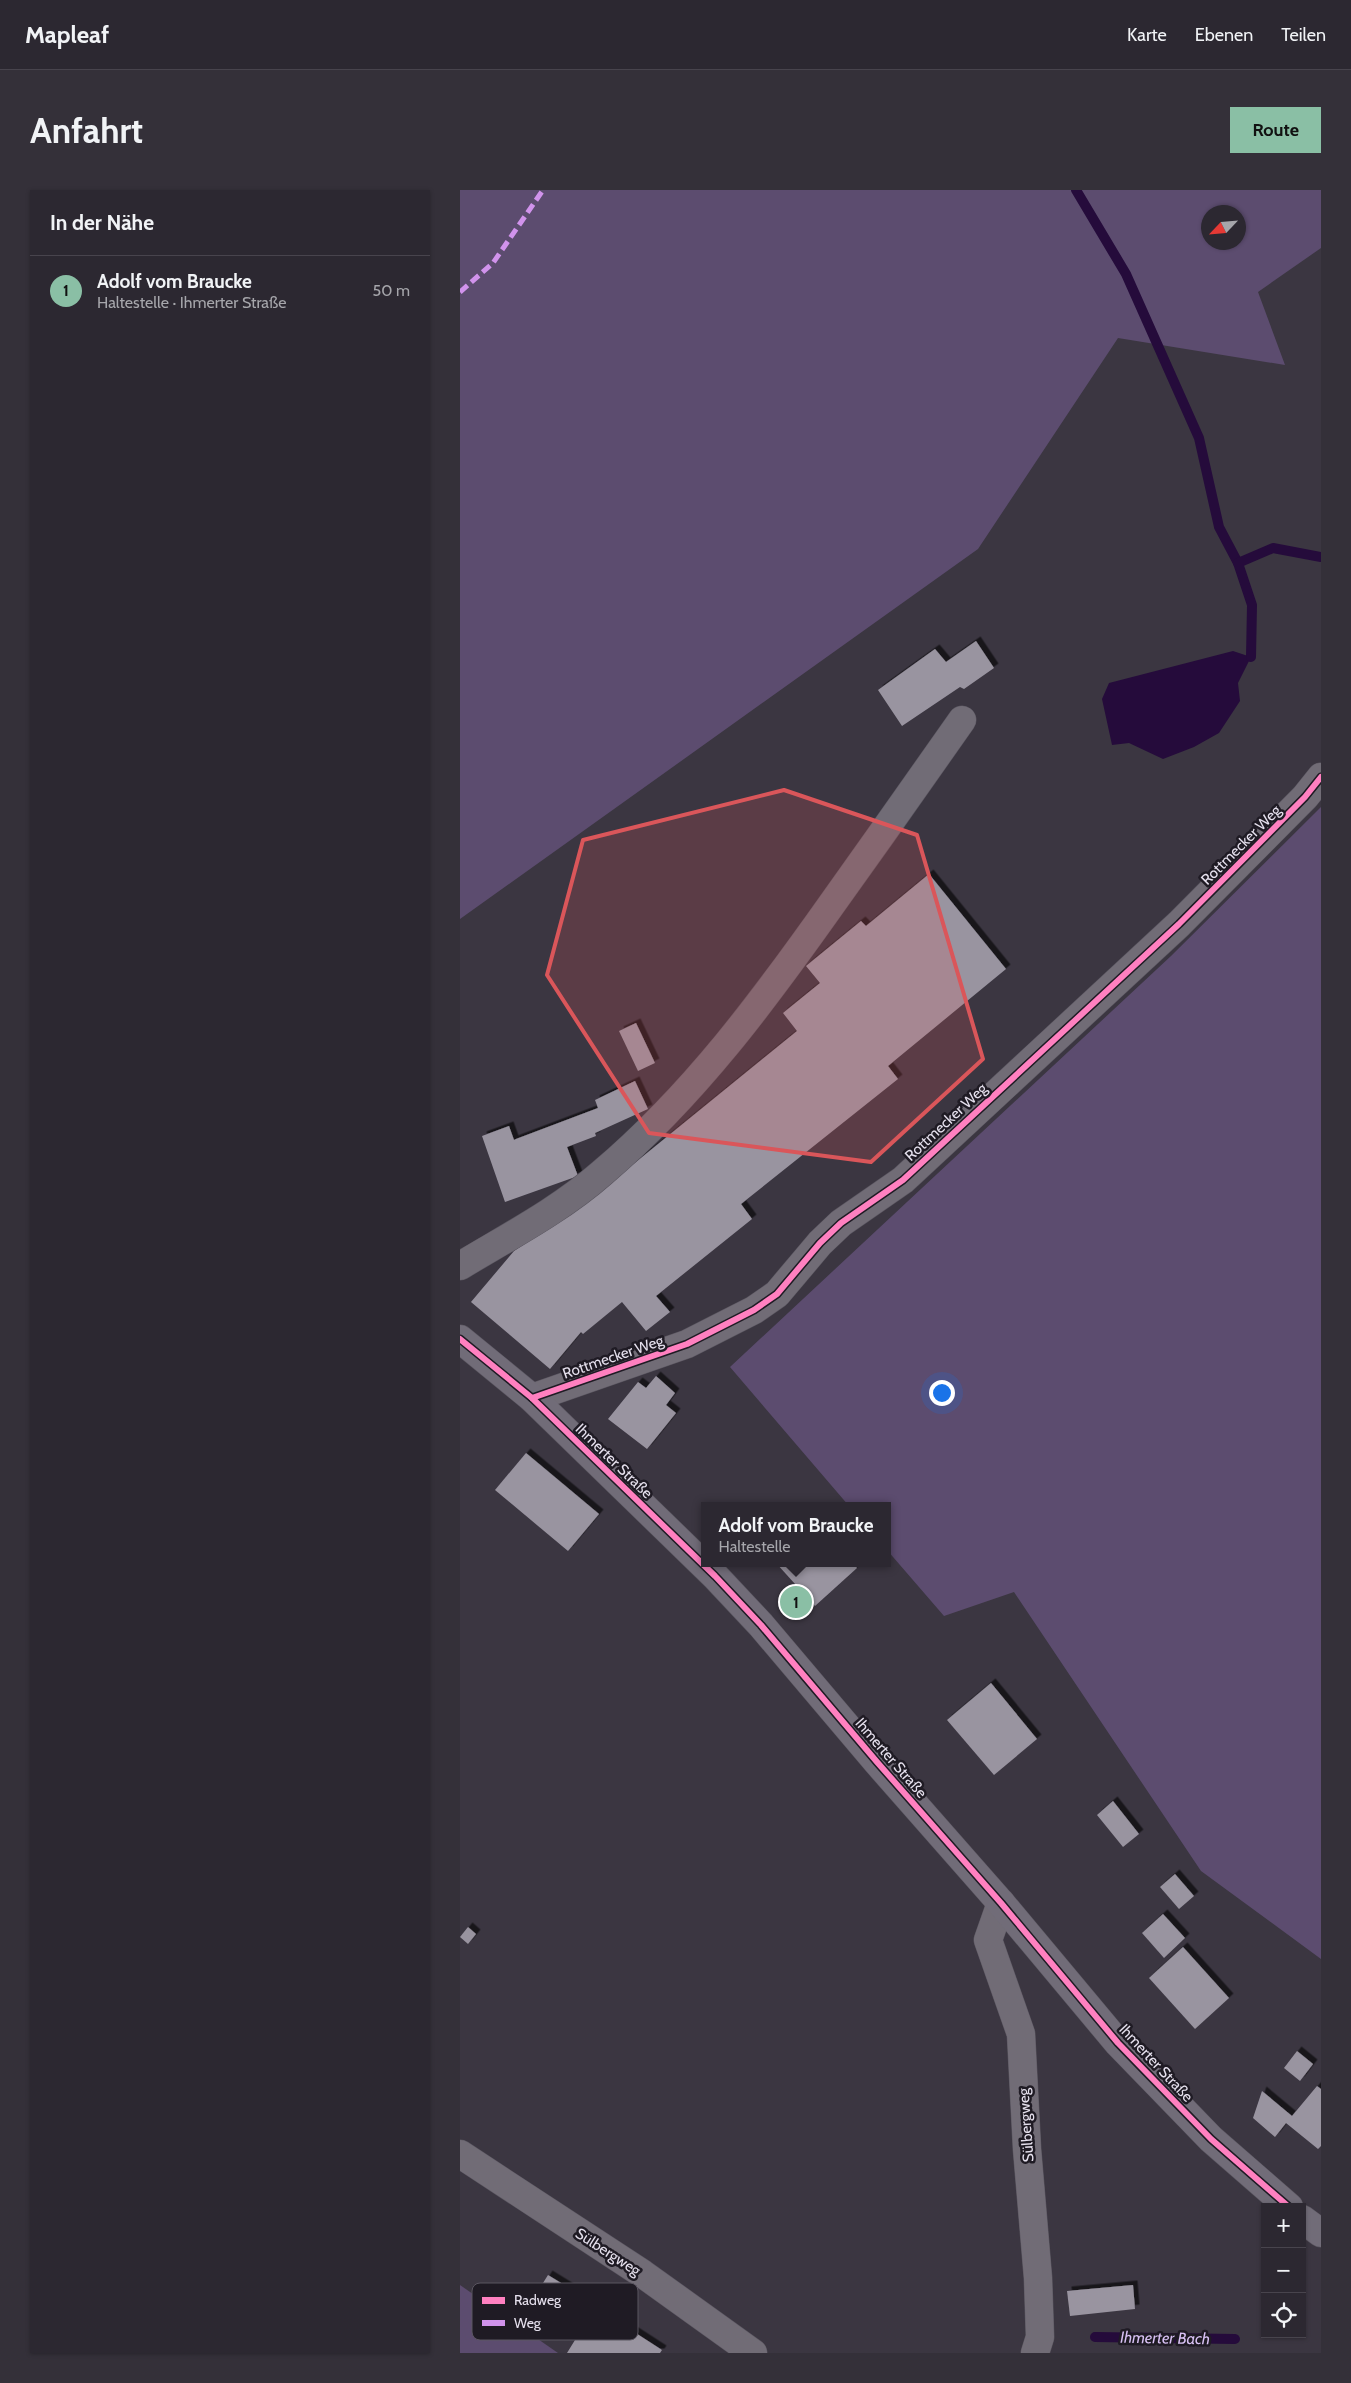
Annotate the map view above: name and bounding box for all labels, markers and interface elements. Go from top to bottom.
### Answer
text: Mapleaf [25,20,109,49]
text: Karte [1127,24,1167,46]
text: Ebenen [1195,24,1253,46]
text: Teilen [1281,24,1326,46]
button: Route [1230,107,1321,153]
text: Anfahrt [30,109,143,152]
north arrow [1201,205,1246,250]
text: In der Nähe [50,210,154,235]
text: Adolf vom Braucke [97,270,252,293]
text: 1 [63,281,69,300]
text: 50 m [373,281,410,300]
text: Haltestelle · Ihmerter Straße [97,293,286,312]
street label: Rottmecker Weg [1197,801,1285,889]
street label: Rottmecker Weg [901,1079,991,1165]
street label: Rottmecker Weg [560,1331,666,1383]
your location [929,1380,955,1406]
street label: Ihmerter Straße [572,1420,656,1502]
popup [701,1502,891,1567]
text: Adolf vom Braucke [719,1514,873,1537]
text: Haltestelle [719,1537,790,1556]
pin: 1 [780,1583,812,1621]
street label: Ihmerter Straße [851,1714,931,1802]
street label: Ihmerter Straße [1115,2020,1197,2106]
street label: Sülbergweg [1014,2087,1038,2163]
map controls [1261,2203,1306,2338]
button: + [1261,2203,1306,2248]
street label: Sülbergweg [572,2224,644,2280]
button: − [1261,2248,1306,2293]
legend [472,2283,638,2340]
text: Radweg [514,2291,562,2309]
button: locate [1261,2293,1306,2338]
text: Weg [514,2314,542,2332]
water label: Ihmerter Bach [1120,2328,1210,2348]

